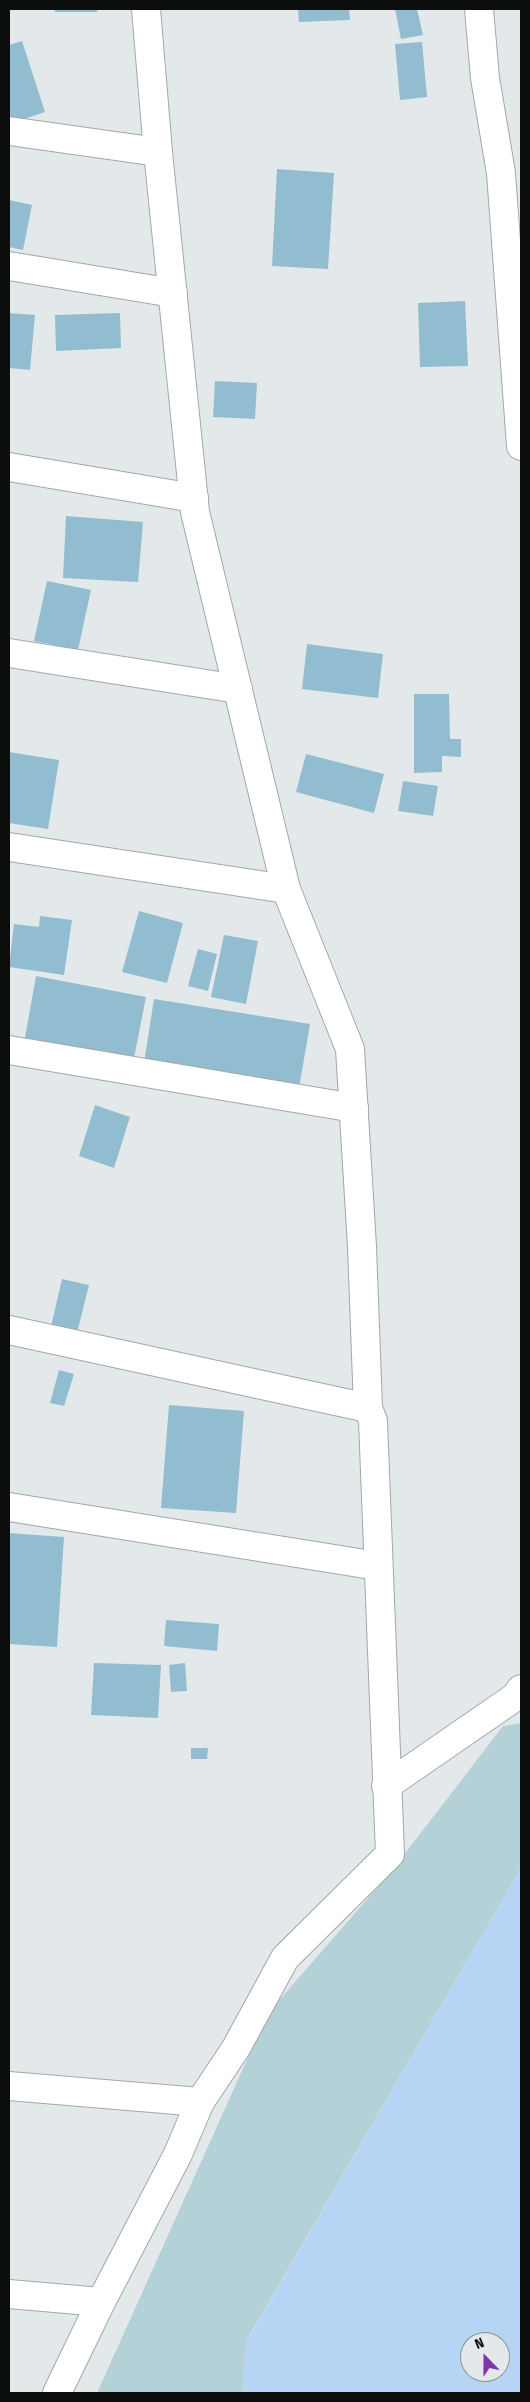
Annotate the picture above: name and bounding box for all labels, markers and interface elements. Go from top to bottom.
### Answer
north arrow [460,2332,510,2382]
text: N [472,2334,487,2353]

